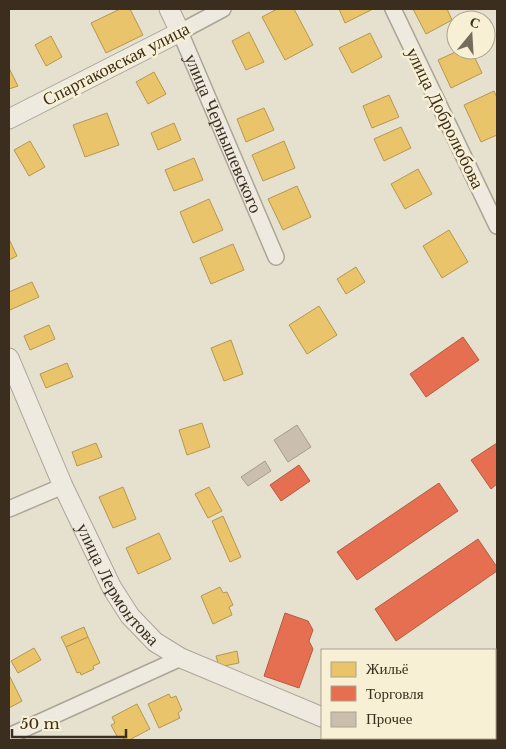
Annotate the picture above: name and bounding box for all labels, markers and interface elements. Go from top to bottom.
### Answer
north arrow [446,10,496,60]
text: С [467,13,483,33]
street label: Спартаковская улица [39,17,193,111]
street label: улица Добролюбова [401,44,489,192]
street label: улица Чернышевского [180,50,267,216]
street label: улица Лермонтова [71,519,164,651]
legend [321,649,496,739]
text: Жильё [366,659,409,678]
text: Торговля [366,684,424,703]
scale bar [12,706,126,738]
text: Прочее [366,709,413,728]
text: 50 m [20,714,60,733]

